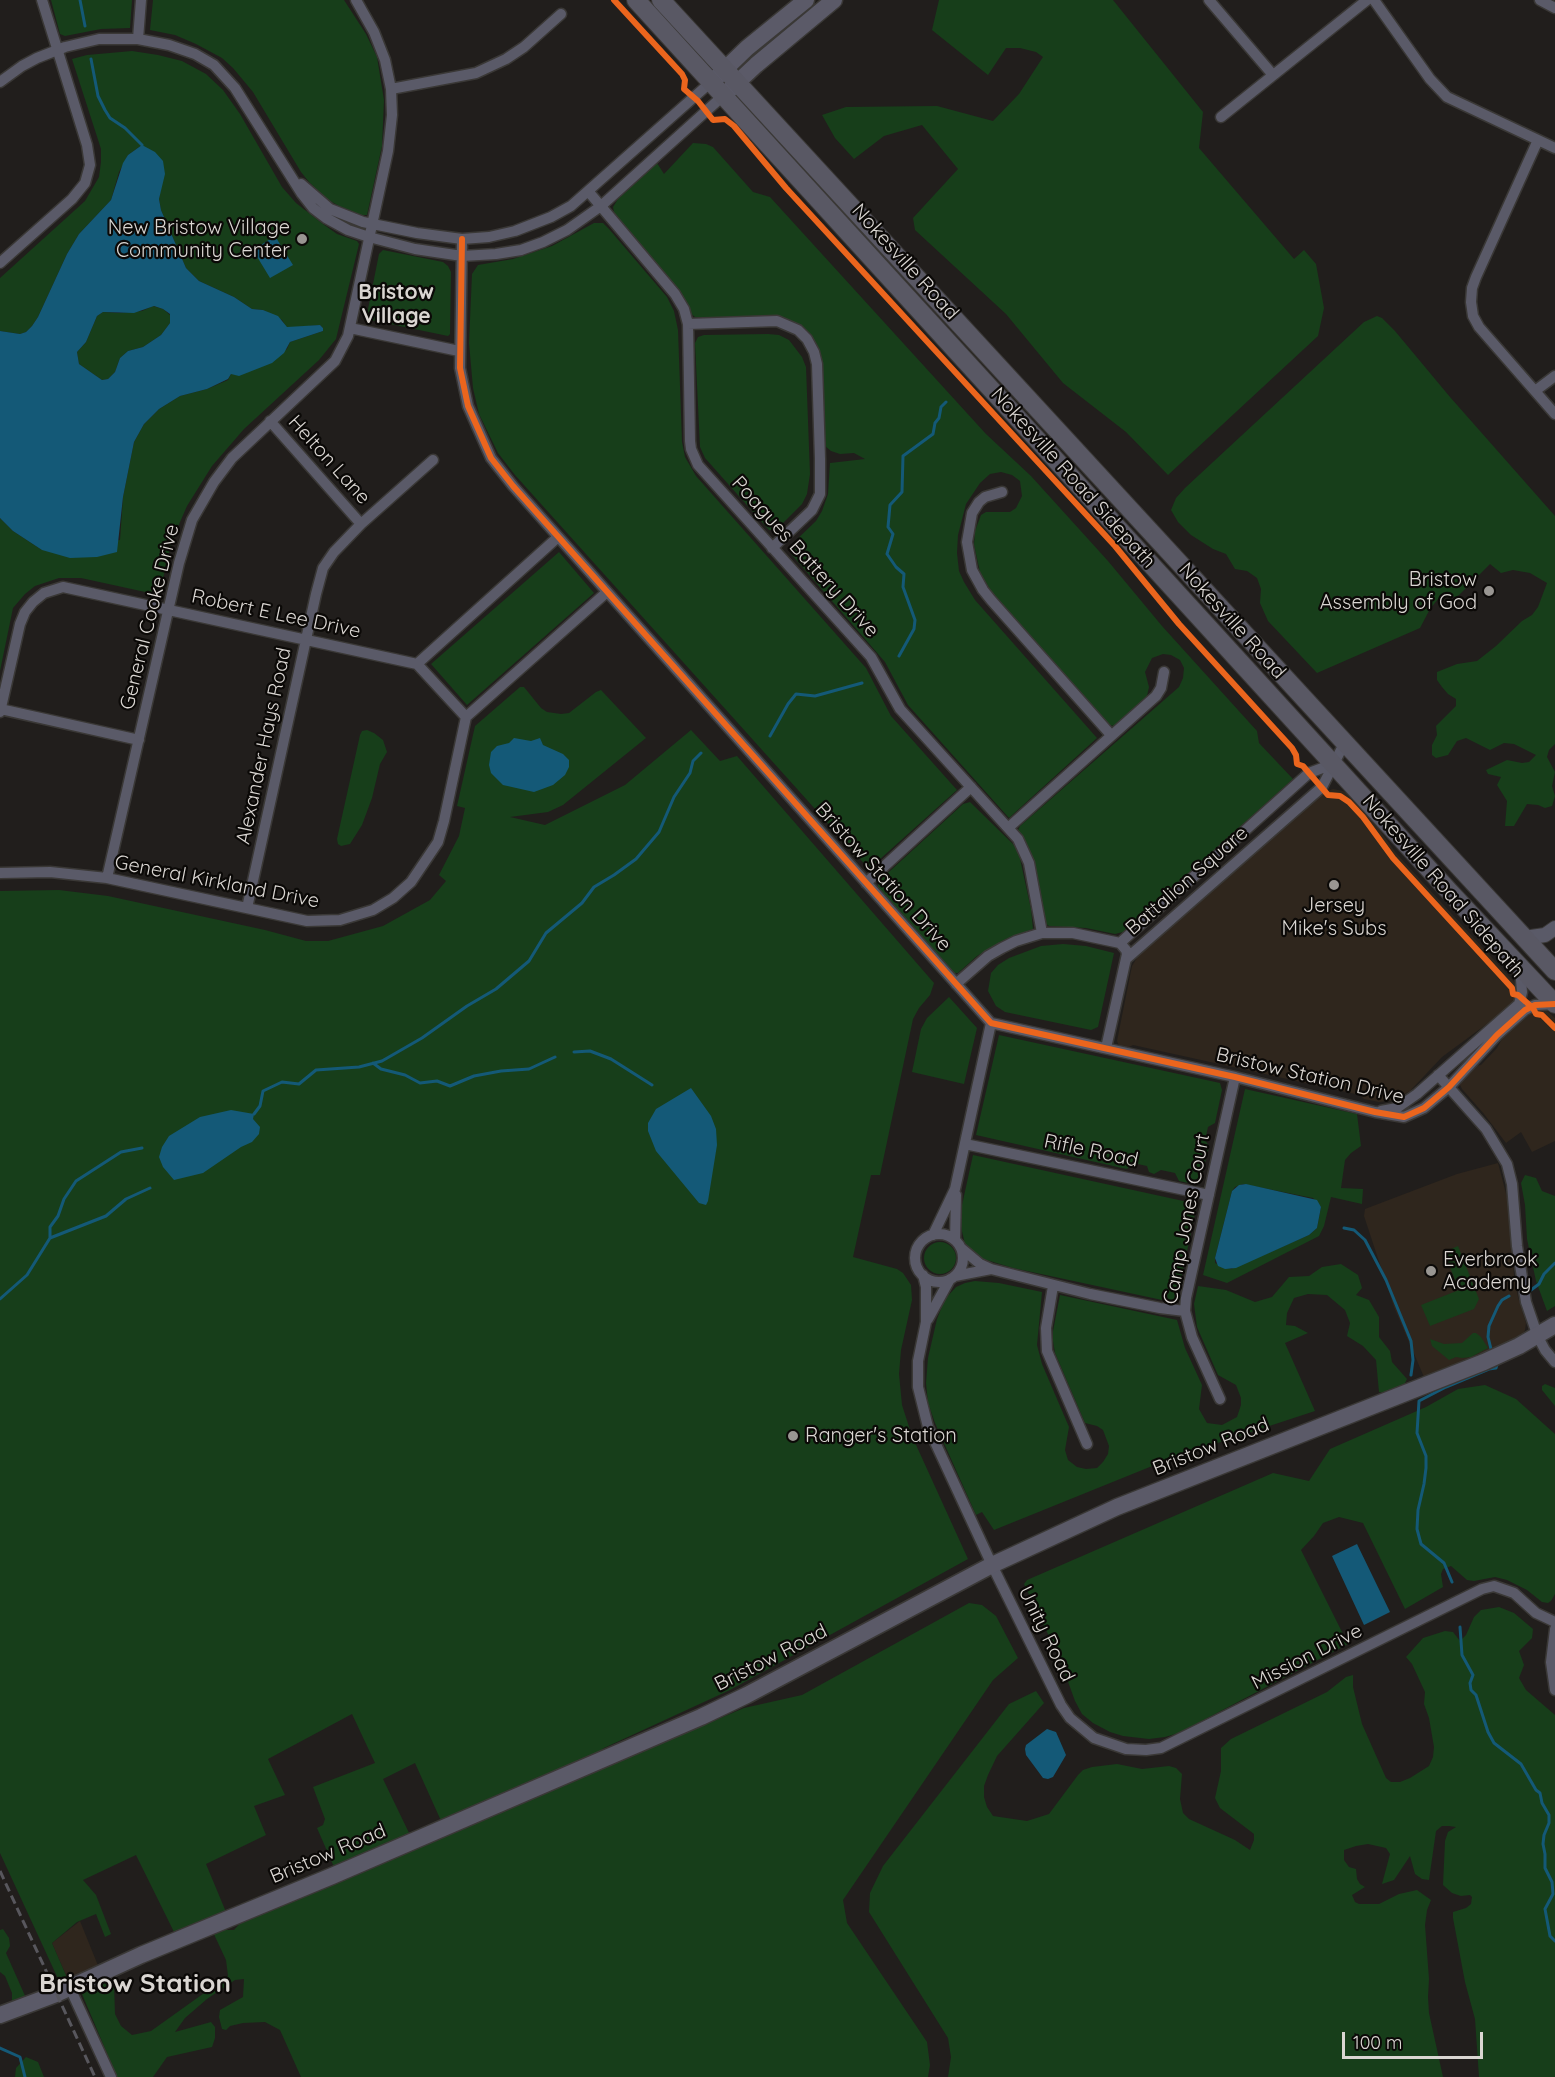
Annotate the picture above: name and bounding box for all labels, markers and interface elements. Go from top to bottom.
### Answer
street label: Nokesville Road [847,199,963,325]
place label: New Bristow Village Community Center [108,216,290,263]
marker: New Bristow Village Community Center [295,232,309,246]
district label: Bristow Village [358,280,434,330]
street label: Nokesville Road Sidepath [986,383,1160,573]
street label: Helton Lane [283,410,375,510]
street label: Poagues Battery Drive [726,472,884,642]
street label: General Cooke Drive [115,522,185,712]
street label: Nokesville Road [1174,558,1290,684]
place label: Bristow Assembly of God [1320,568,1477,615]
street label: Robert E Lee Drive [189,584,363,644]
marker: Bristow Assembly of God [1482,584,1496,598]
street label: Alexander Hays Road [231,645,297,847]
street label: Nokesville Road Sidepath [1357,790,1529,982]
street label: Bristow Station Drive [810,798,956,956]
street label: Battalion Square [1121,821,1253,941]
street label: General Kirkland Drive [113,850,321,914]
marker: Jersey Mike's Subs [1327,878,1341,892]
place label: Jersey Mike's Subs [1281,894,1387,941]
street label: Bristow Station Drive [1214,1043,1406,1109]
street label: Rifle Road [1042,1129,1140,1173]
street label: Camp Jones Court [1159,1132,1215,1306]
place label: Everbrook Academy [1443,1248,1538,1295]
marker: Everbrook Academy [1424,1264,1438,1278]
street label: Bristow Road [1149,1413,1273,1481]
place label: Ranger's Station [805,1424,957,1448]
marker: Ranger's Station [786,1429,800,1443]
street label: Unity Road [1013,1582,1079,1686]
street label: Bristow Road [711,1619,831,1697]
street label: Mission Drive [1248,1619,1366,1695]
street label: Bristow Road [267,1819,389,1889]
district label: Bristow Station [39,1968,231,2000]
scale bar [1345,2020,1486,2058]
text: 100 m [1353,2031,1402,2054]

